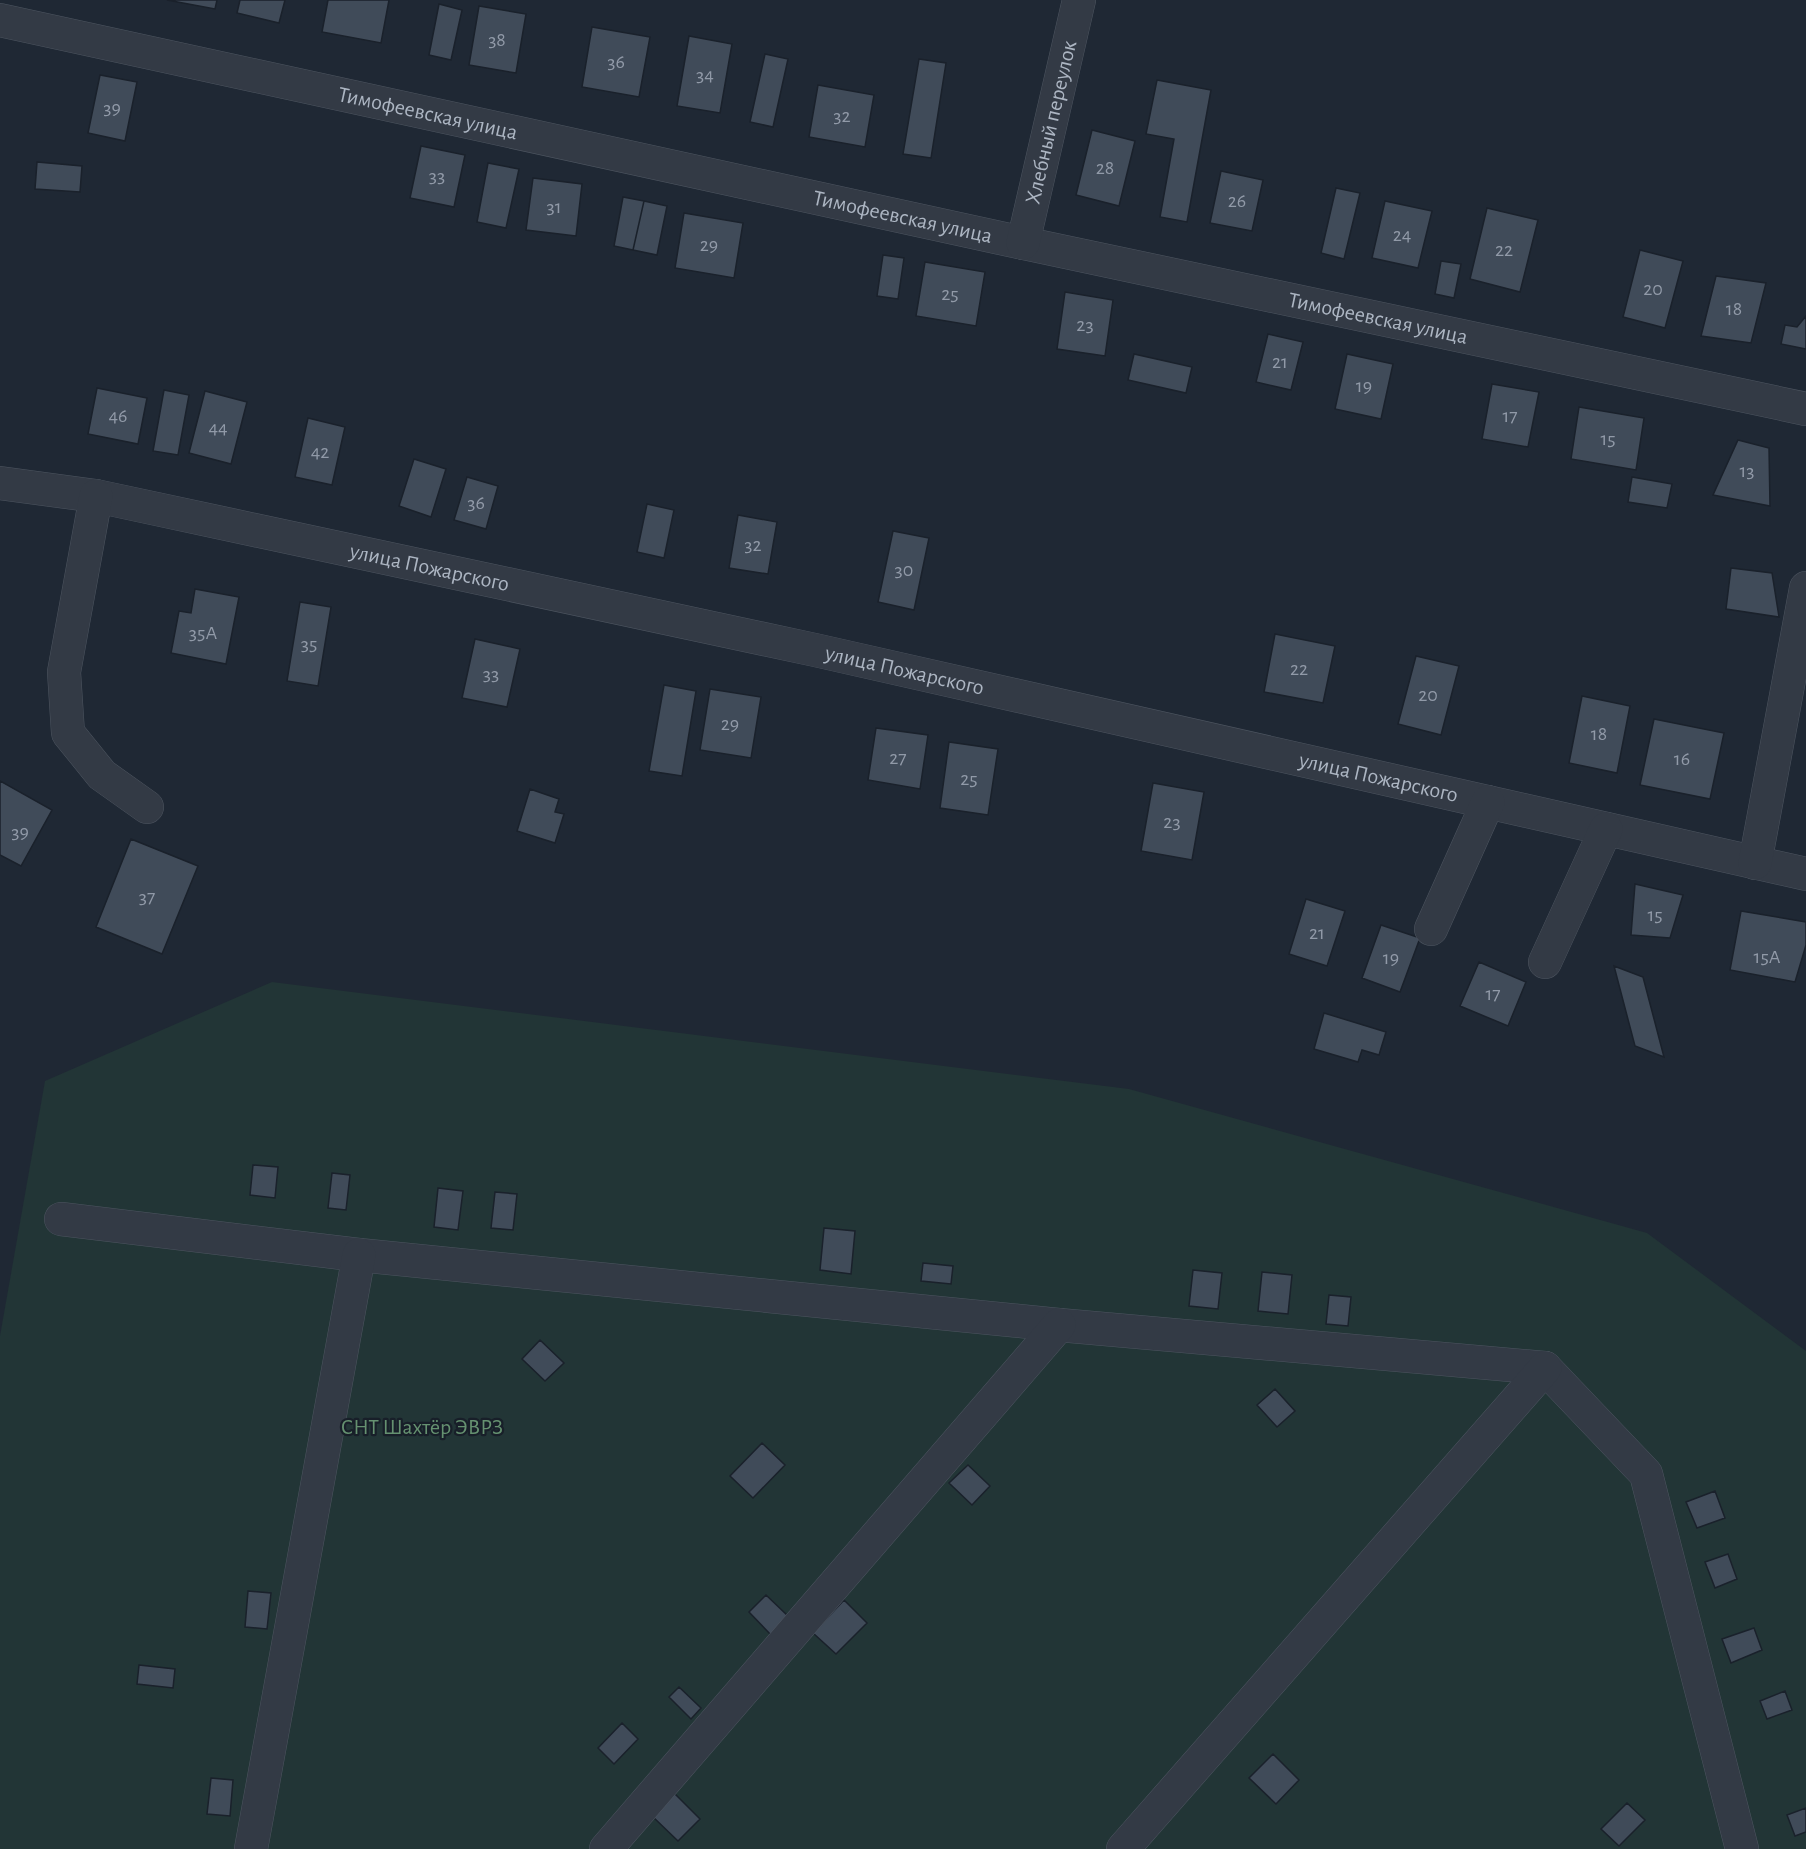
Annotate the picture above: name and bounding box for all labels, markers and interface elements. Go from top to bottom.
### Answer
house number: 38 [488,30,506,50]
street label: Хлебный переулок [1021,38,1080,206]
house number: 36 [607,52,625,72]
house number: 34 [696,65,714,85]
street label: Тимофеевская улица [336,83,520,144]
house number: 39 [103,98,121,118]
house number: 32 [833,106,851,126]
house number: 28 [1096,158,1114,178]
house number: 33 [429,166,445,186]
street label: Тимофеевская улица [811,187,994,247]
house number: 26 [1228,191,1246,211]
house number: 31 [546,197,562,217]
house number: 24 [1393,225,1411,245]
house number: 29 [700,235,718,255]
house number: 22 [1495,240,1513,260]
house number: 20 [1643,279,1663,299]
house number: 25 [941,284,959,304]
street label: Тимофеевская улица [1286,289,1470,348]
house number: 18 [1726,299,1742,319]
house number: 23 [1076,315,1094,335]
house number: 21 [1272,352,1288,372]
house number: 19 [1356,376,1372,396]
house number: 46 [108,406,128,426]
house number: 17 [1502,406,1518,426]
house number: 44 [208,418,228,438]
house number: 15 [1600,429,1616,449]
house number: 42 [311,442,329,462]
house number: 13 [1739,461,1755,481]
house number: 36 [467,493,485,513]
house number: 32 [744,535,762,555]
street label: улица Пожарского [347,539,511,595]
house number: 30 [895,560,913,580]
house number: 35А [189,623,217,643]
house number: 35 [301,634,317,654]
street label: улица Пожарского [822,641,986,699]
house number: 22 [1290,659,1308,679]
house number: 33 [483,664,499,684]
house number: 20 [1418,685,1438,705]
house number: 29 [721,714,739,734]
house number: 18 [1591,724,1607,744]
house number: 27 [889,748,907,768]
street label: улица Пожарского [1296,749,1460,806]
house number: 16 [1674,749,1690,769]
house number: 25 [960,769,978,789]
house number: 23 [1163,812,1181,832]
house number: 39 [11,822,29,842]
house number: 37 [139,887,155,907]
house number: 15 [1647,905,1663,925]
house number: 21 [1309,923,1325,943]
house number: 15А [1754,947,1781,967]
house number: 19 [1383,948,1399,968]
house number: 17 [1485,984,1501,1004]
park label: СНТ Шахтёр ЭВРЗ [341,1416,503,1438]

